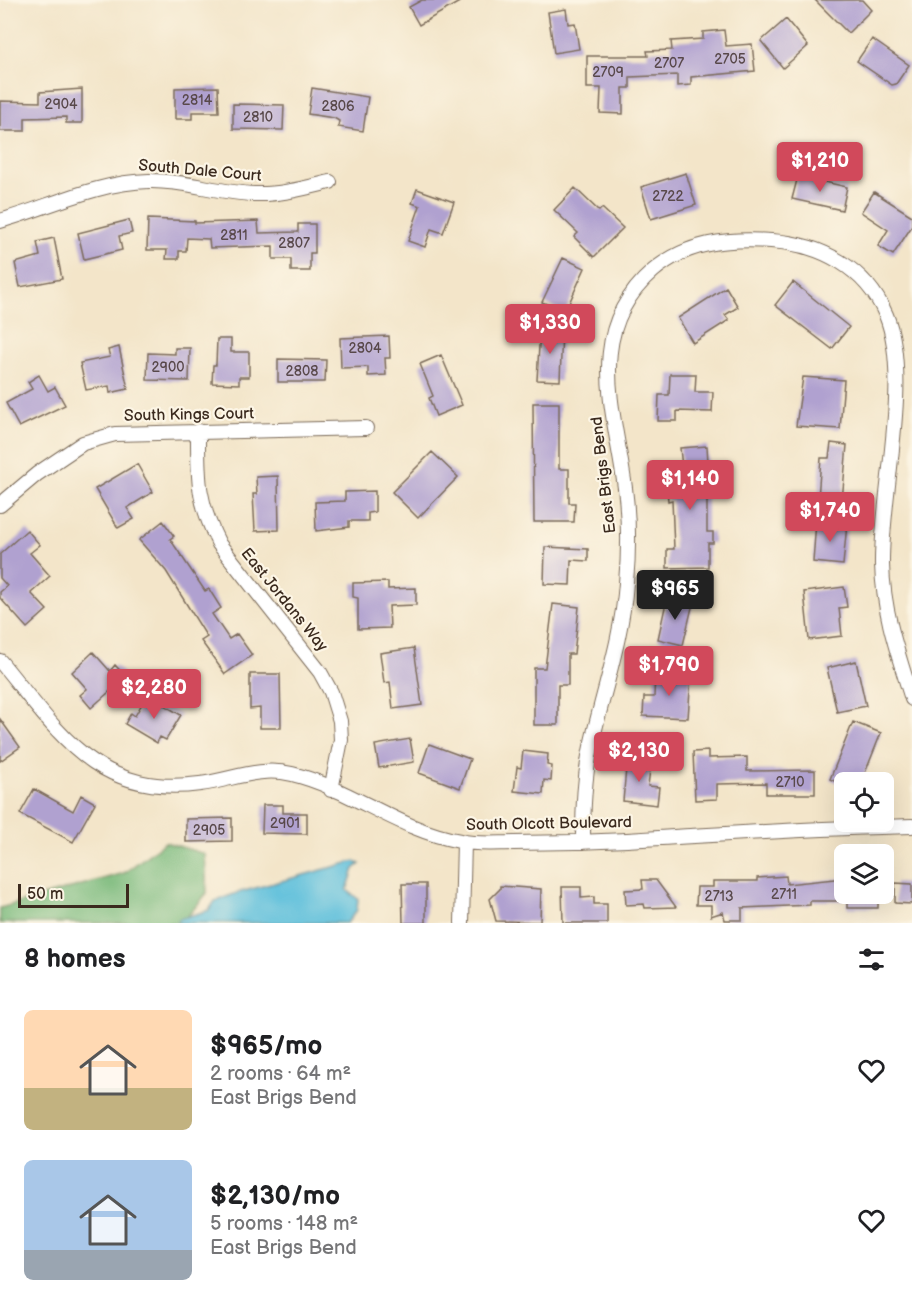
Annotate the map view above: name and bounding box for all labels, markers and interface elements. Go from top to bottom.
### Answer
house number: 2705 [714,51,746,68]
house number: 2707 [654,55,684,72]
house number: 2709 [592,64,624,81]
house number: 2814 [182,92,213,109]
house number: 2904 [44,96,78,113]
house number: 2806 [321,98,355,115]
house number: 2810 [243,109,273,126]
pin: $1,210 [771,142,869,193]
text: $1,210 [791,149,849,173]
street label: South Dale Court [138,156,262,186]
house number: 2722 [652,188,685,205]
house number: 2811 [220,227,248,244]
house number: 2807 [278,235,310,252]
pin: $1,330 [501,304,599,355]
text: $1,330 [519,311,581,335]
house number: 2804 [348,340,382,357]
house number: 2900 [152,359,184,376]
house number: 2808 [286,363,318,380]
street label: South Kings Court [124,404,254,426]
street label: East Brigs Bend [587,416,621,534]
pin: $1,140 [641,460,739,511]
text: $1,140 [661,467,719,491]
pin: $1,740 [781,492,879,543]
text: $1,740 [799,499,861,523]
street label: East Jordans Way [237,545,332,656]
pin: $965 [639,570,711,621]
text: $965 [651,577,699,601]
pin: $1,790 [620,646,718,697]
text: $1,790 [638,653,700,677]
pin: $2,280 [105,669,203,720]
text: $2,280 [121,676,187,700]
pin: $2,130 [590,732,688,783]
text: $2,130 [608,739,670,763]
map controls [834,772,894,904]
button: locate [834,772,894,832]
house number: 2710 [776,774,804,791]
street label: South Olcott Boulevard [466,813,632,835]
house number: 2901 [270,815,300,832]
house number: 2905 [193,822,225,839]
button: layers [834,844,894,904]
scale bar [18,881,129,908]
text: 50 m [27,885,63,904]
house number: 2711 [771,886,797,903]
house number: 2713 [704,888,734,905]
icon: filters [855,943,888,976]
text: 8 homes [24,944,126,975]
text: $965/mo [210,1031,322,1062]
icon: home [72,1034,144,1106]
icon: heart [855,1054,888,1087]
text: 2 rooms · 64 m² [210,1062,351,1086]
text: East Brigs Bend [210,1086,357,1110]
text: $2,130/mo [210,1181,340,1212]
icon: home [72,1184,144,1256]
icon: heart [855,1204,888,1237]
text: 5 rooms · 148 m² [210,1212,358,1236]
text: East Brigs Bend [210,1236,357,1260]

